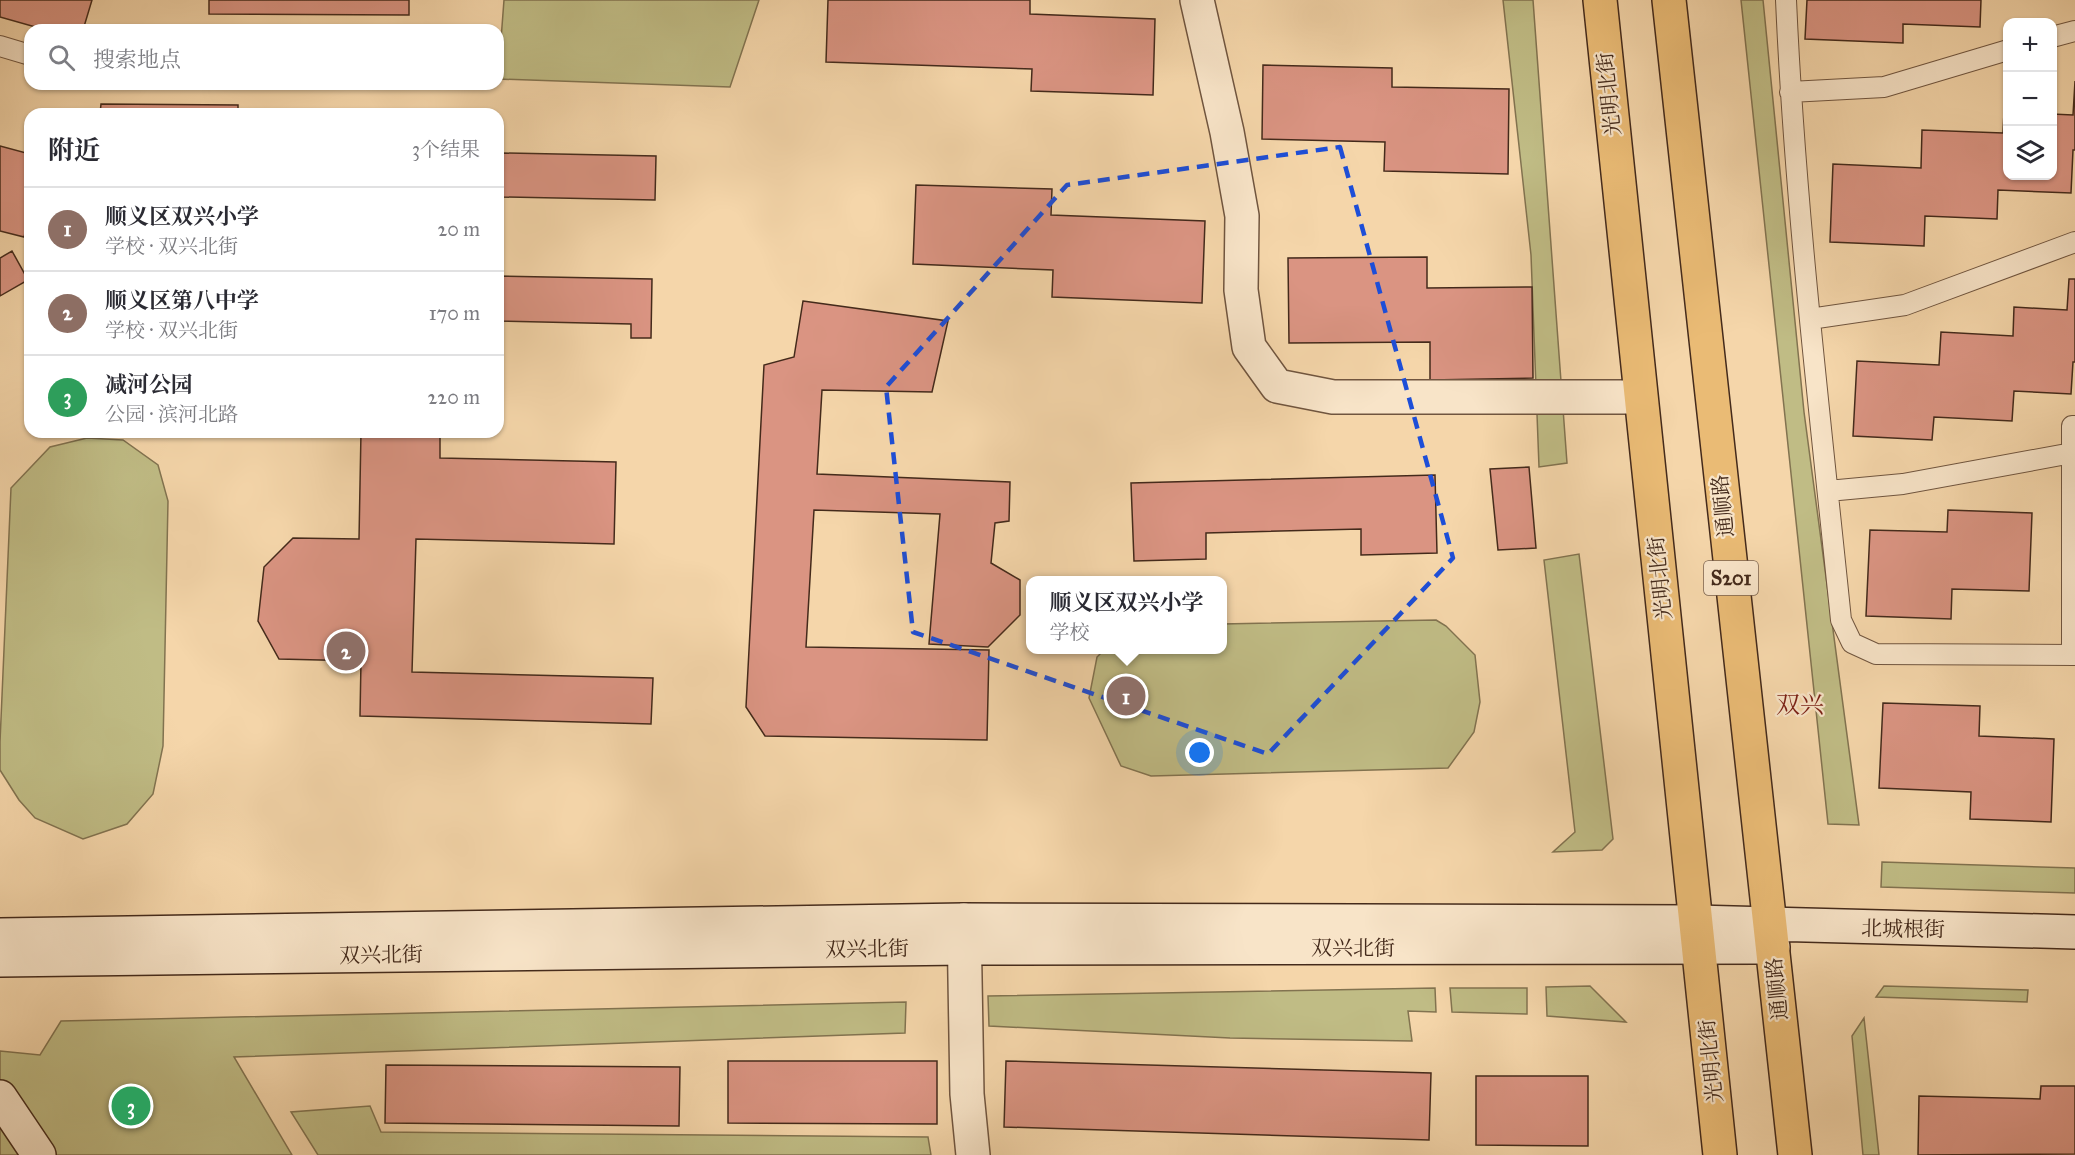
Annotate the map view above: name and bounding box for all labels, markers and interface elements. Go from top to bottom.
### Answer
map controls [2003,18,2057,180]
button: + [2003,18,2057,72]
search box [24,24,504,90]
icon: search [45,41,78,74]
text: 搜索地点 [93,46,181,73]
street label: 光明北街 [1592,51,1626,137]
button: − [2003,72,2057,126]
button: layers [2003,126,2057,180]
text: 附近 [48,134,100,166]
text: 3个结果 [412,137,480,161]
text: 顺义区双兴小学 [105,203,259,230]
text: 1 [64,217,71,241]
text: 20 m [437,217,480,241]
text: 学校 · 双兴北街 [105,234,238,258]
text: 顺义区第八中学 [105,287,259,314]
text: 2 [63,301,72,325]
text: 170 m [429,301,480,325]
text: 学校 · 双兴北街 [105,318,238,342]
text: 减河公园 [105,371,193,398]
text: 3 [64,385,72,409]
text: 220 m [428,385,480,409]
text: 公园 · 滨河北路 [105,402,238,426]
street label: 通顺路 [1707,473,1739,539]
street label: 光明北街 [1643,535,1677,621]
road number: S201 [1704,561,1758,595]
popup [1026,576,1227,654]
text: 顺义区双兴小学 [1049,589,1204,616]
text: 学校 [1049,620,1089,644]
pin: 2 [326,628,366,674]
pin: 1 [1106,674,1146,718]
district label: 双兴 [1776,690,1824,720]
your location [1185,738,1214,767]
street label: 北城根街 [1861,915,1945,943]
street label: 双兴北街 [825,935,909,963]
street label: 双兴北街 [1311,935,1395,961]
street label: 双兴北街 [339,941,423,969]
street label: 通顺路 [1761,956,1793,1022]
street label: 光明北街 [1694,1018,1728,1104]
pin: 3 [112,1084,150,1128]

